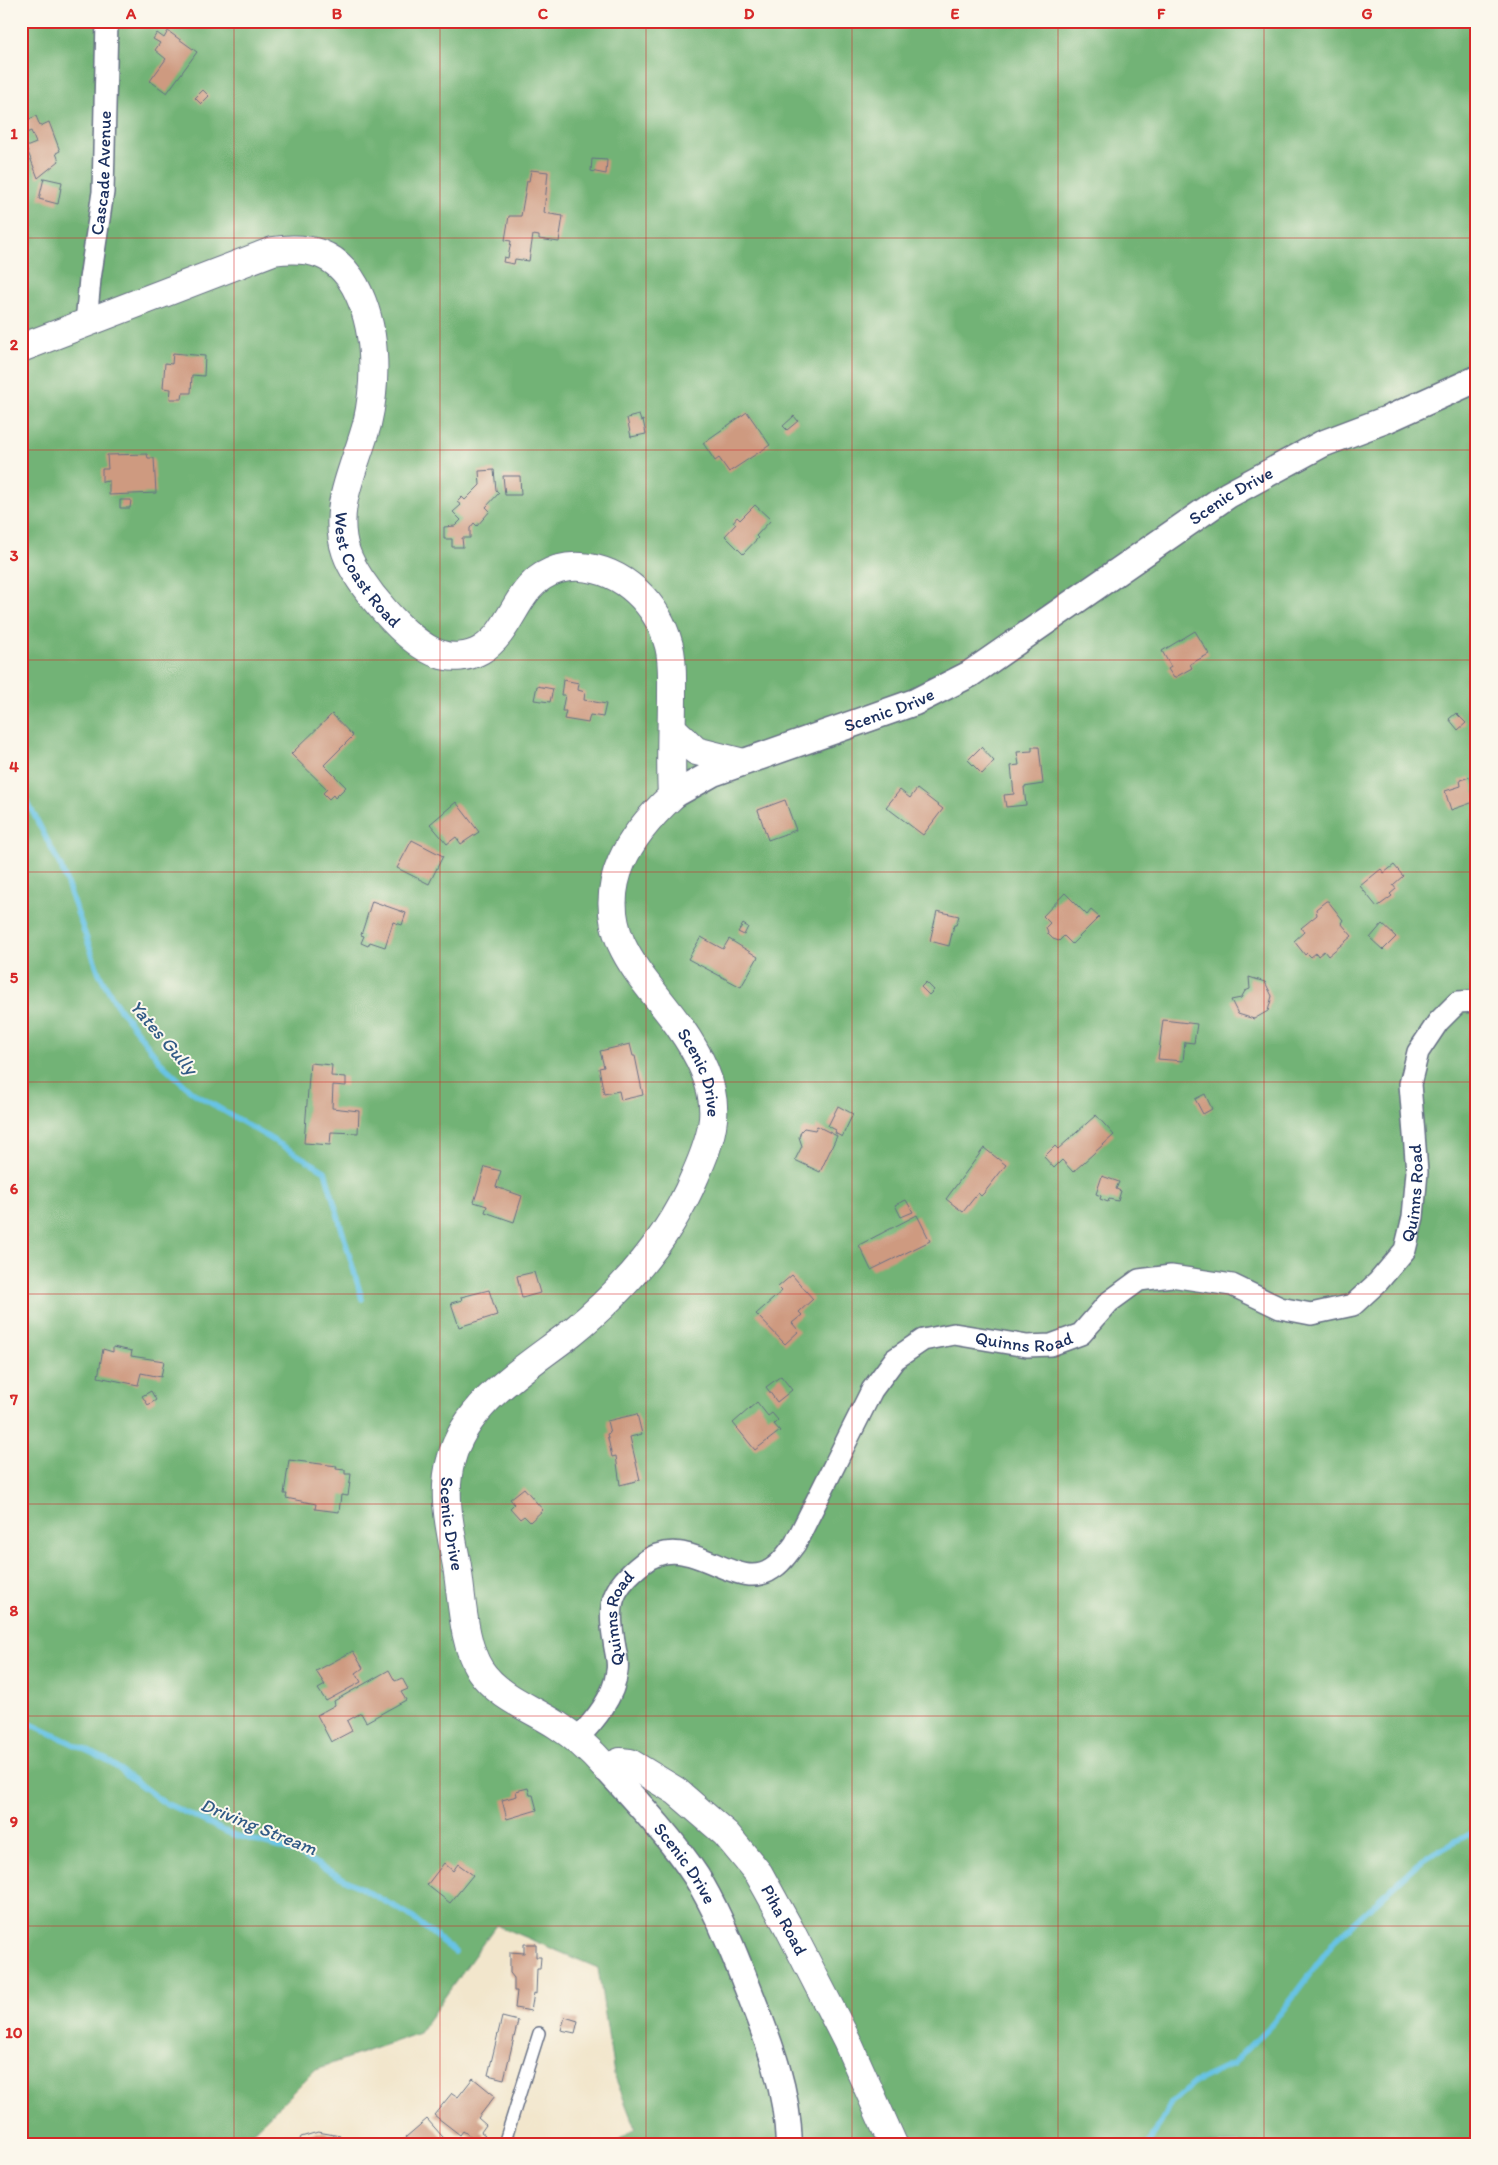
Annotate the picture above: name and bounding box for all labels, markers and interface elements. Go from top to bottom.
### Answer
text: A [125,4,137,23]
text: B [332,4,343,23]
text: C [538,4,549,23]
text: D [744,4,755,23]
text: E [951,4,960,23]
text: F [1157,4,1166,23]
text: G [1361,4,1373,23]
street label: Cascade Avenue [86,110,116,237]
text: 1 [10,124,18,143]
text: 2 [10,335,19,354]
street label: Scenic Drive [1185,462,1277,530]
street label: West Coast Road [330,511,406,632]
text: 3 [10,546,19,565]
street label: Scenic Drive [841,683,938,737]
text: 4 [9,757,19,776]
text: 5 [10,968,19,987]
water label: Yates Gully [125,995,204,1081]
street label: Scenic Drive [673,1024,724,1117]
street label: Quinns Road [1396,1143,1428,1245]
text: 6 [10,1179,19,1198]
street label: Quinns Road [973,1327,1076,1357]
text: 7 [9,1390,18,1409]
street label: Scenic Drive [436,1476,469,1572]
street label: Quinns Road [600,1566,639,1667]
text: 8 [10,1601,19,1620]
water label: Driving Stream [197,1793,320,1860]
text: 9 [10,1812,18,1831]
street label: Scenic Drive [649,1818,721,1908]
street label: Piha Road [756,1881,812,1959]
text: 10 [5,2023,23,2042]

